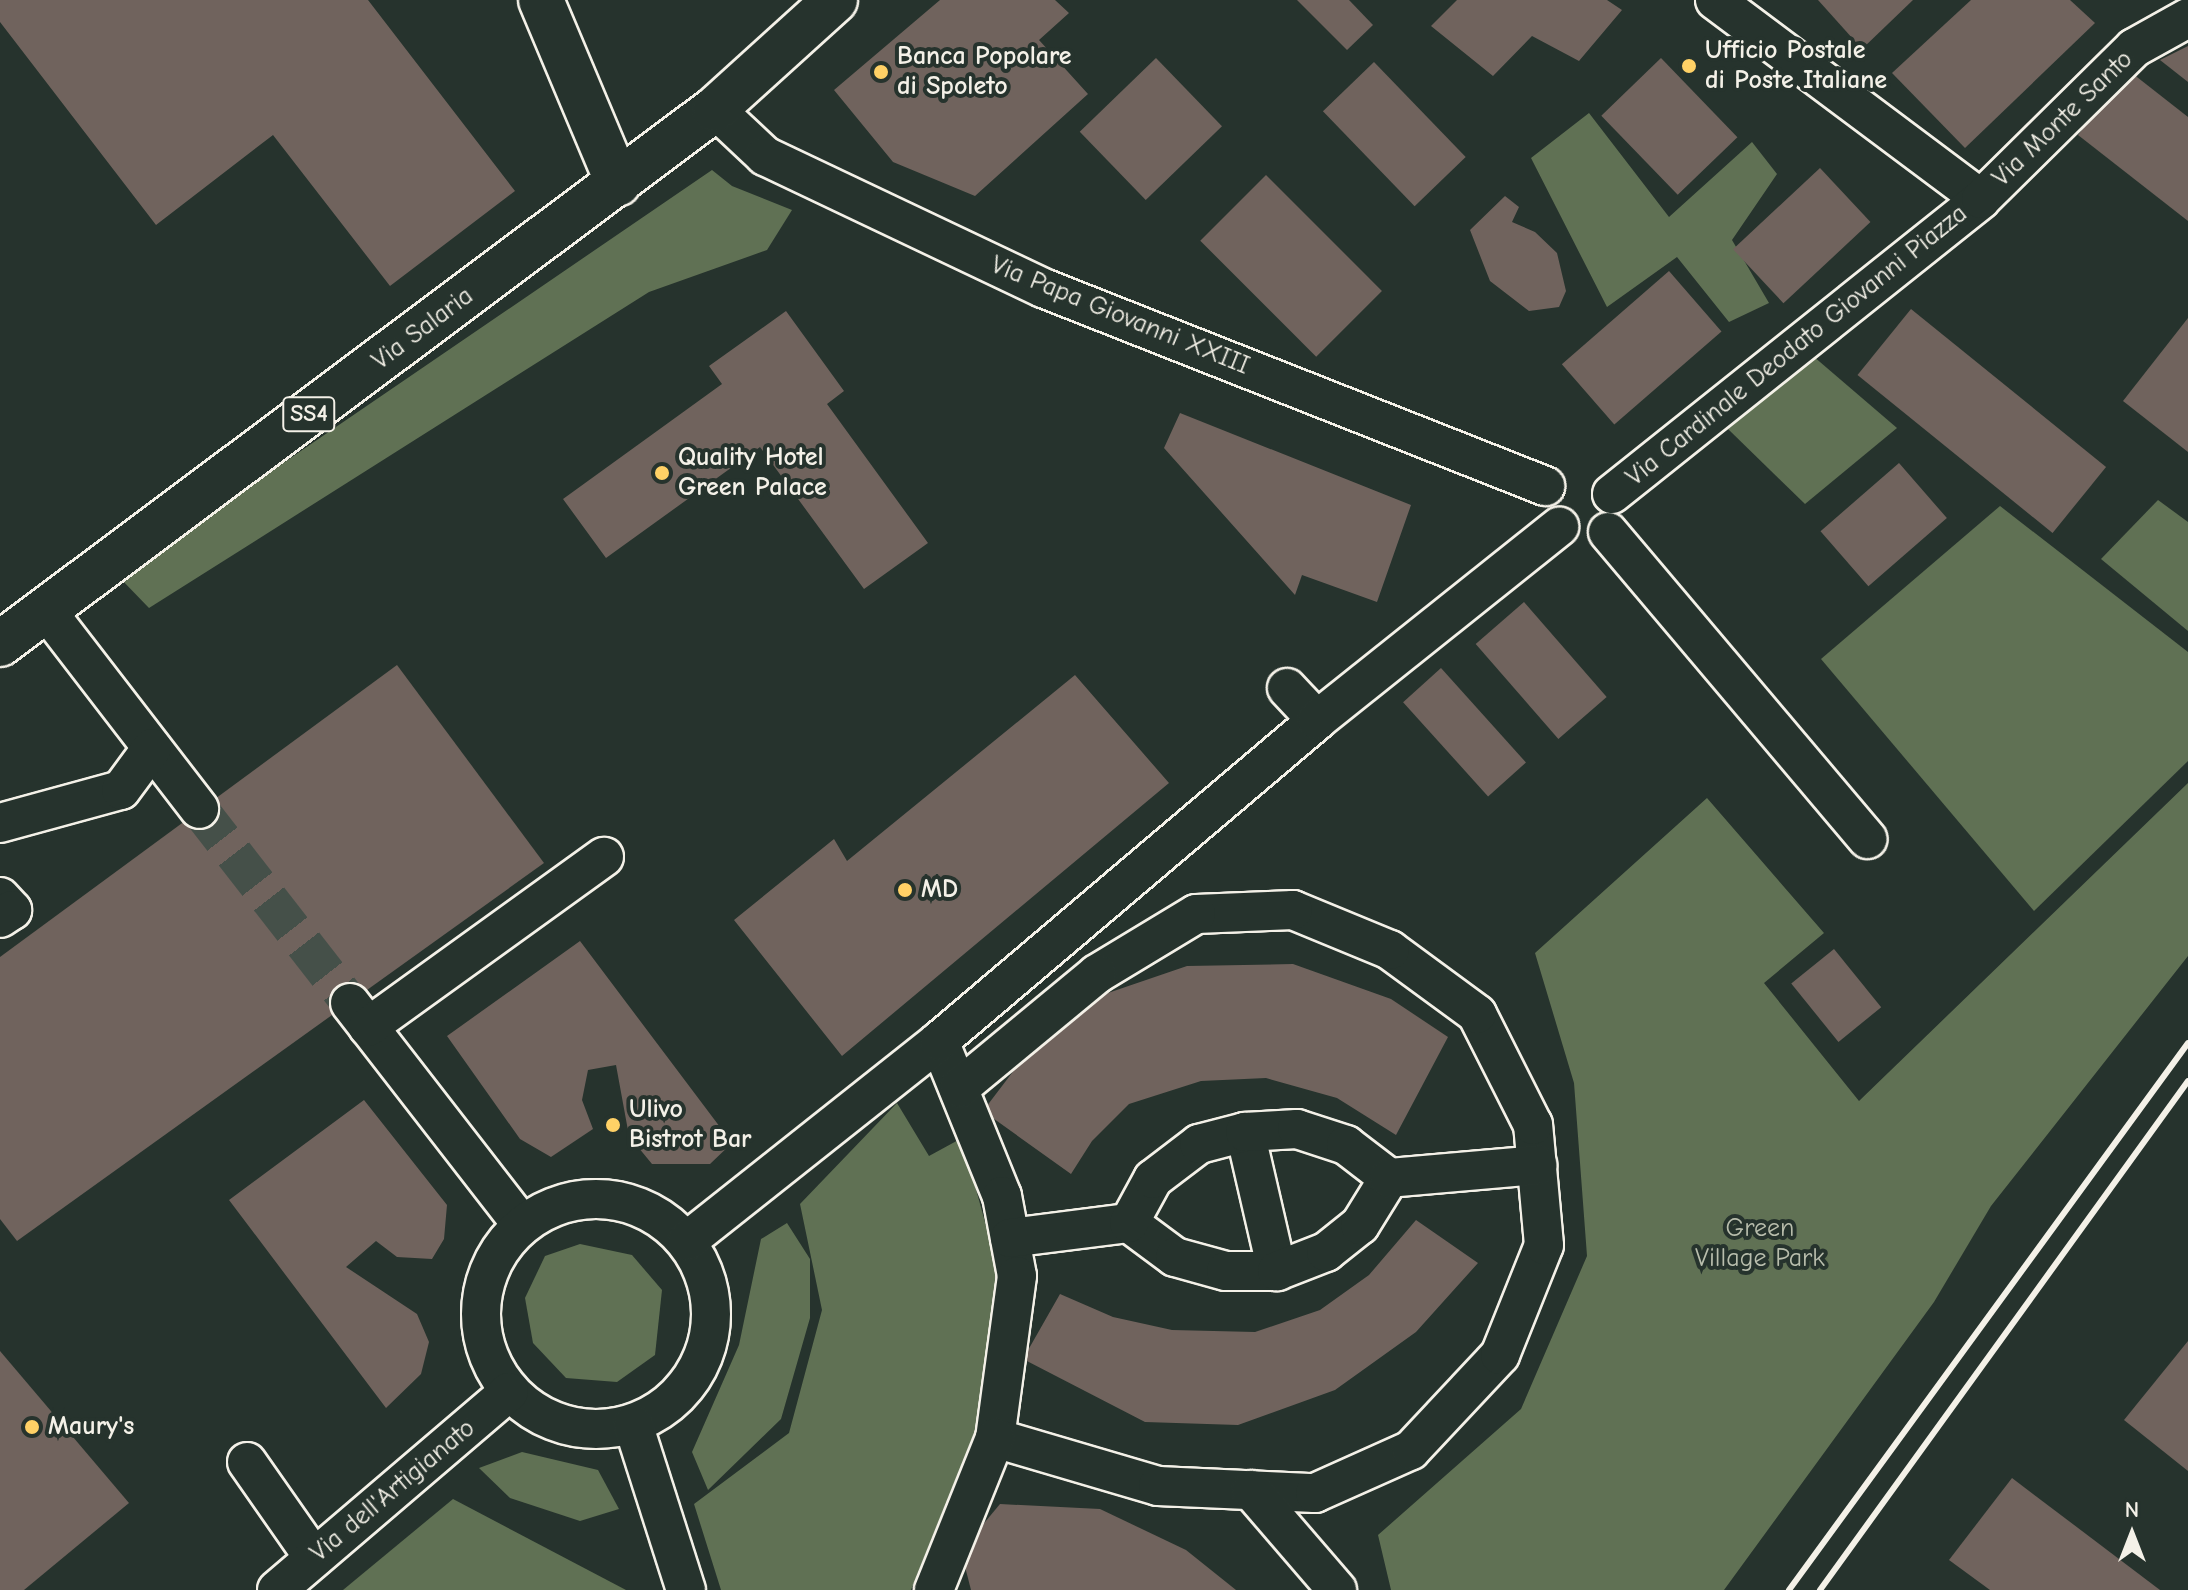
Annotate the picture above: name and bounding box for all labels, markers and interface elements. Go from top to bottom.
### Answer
place label: Ufficio Postale di Poste Italiane [1705,35,1887,96]
place label: Banca Popolare di Spoleto [897,41,1072,102]
street label: Via Monte Santo [1986,44,2140,194]
marker: Ufficio Postale di Poste Italiane [1680,57,1698,75]
marker: Banca Popolare di Spoleto [872,63,890,81]
street label: Via Cardinale Deodato Giovanni Piazza [1620,199,1974,493]
street label: Via Papa Giovanni XXIII [986,250,1254,382]
street label: Via Salaria [366,281,480,377]
road number: SS4 [281,394,337,434]
place label: Quality Hotel Green Palace [678,442,827,504]
marker: Quality Hotel Green Palace [653,464,671,482]
place label: MD [921,874,958,906]
marker: MD [896,881,914,899]
place label: Ulivo Bistrot Bar [629,1094,752,1156]
marker: Ulivo Bistrot Bar [604,1116,622,1134]
park label: Green Village Park [1695,1213,1825,1274]
place label: Maury's [48,1411,134,1443]
street label: Via dell'Artigianato [304,1413,482,1569]
marker: Maury's [23,1418,41,1436]
north arrow [2092,1494,2172,1574]
text: N [2125,1497,2139,1523]

